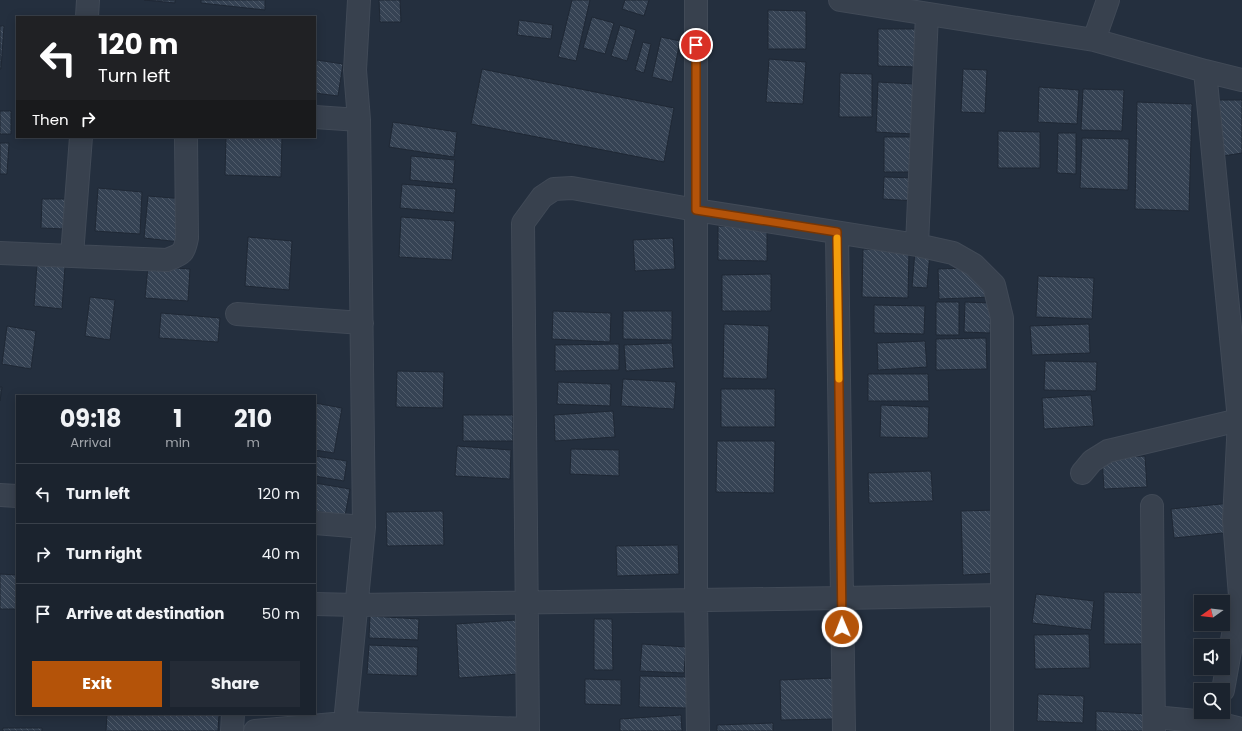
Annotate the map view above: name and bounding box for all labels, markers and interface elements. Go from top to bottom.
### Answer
text: 120 m [98,25,178,64]
pin [679,28,713,62]
icon: left [32,32,84,84]
icon: arrive [685,34,707,56]
text: Turn left [98,63,170,88]
icon: right [77,108,99,130]
text: Then [32,109,69,130]
text: 09:18 [60,402,122,435]
text: 1 [173,402,182,435]
text: 210 [234,402,272,435]
text: Arrival [70,433,111,452]
text: min [165,433,190,452]
text: m [246,433,260,452]
icon: left [32,483,54,505]
text: Turn left [66,483,130,504]
text: 120 m [258,483,300,504]
icon: right [32,543,54,565]
text: Turn right [66,543,142,564]
text: 40 m [262,543,300,564]
north arrow [1194,595,1230,631]
map controls [1194,595,1230,719]
icon: arrive [32,603,54,625]
text: Arrive at destination [66,603,224,624]
text: 50 m [262,603,300,624]
position arrow [821,606,863,648]
button: sound [1194,639,1230,675]
button: Exit [32,661,162,707]
button: Share [170,661,300,707]
button: search [1194,683,1230,719]

